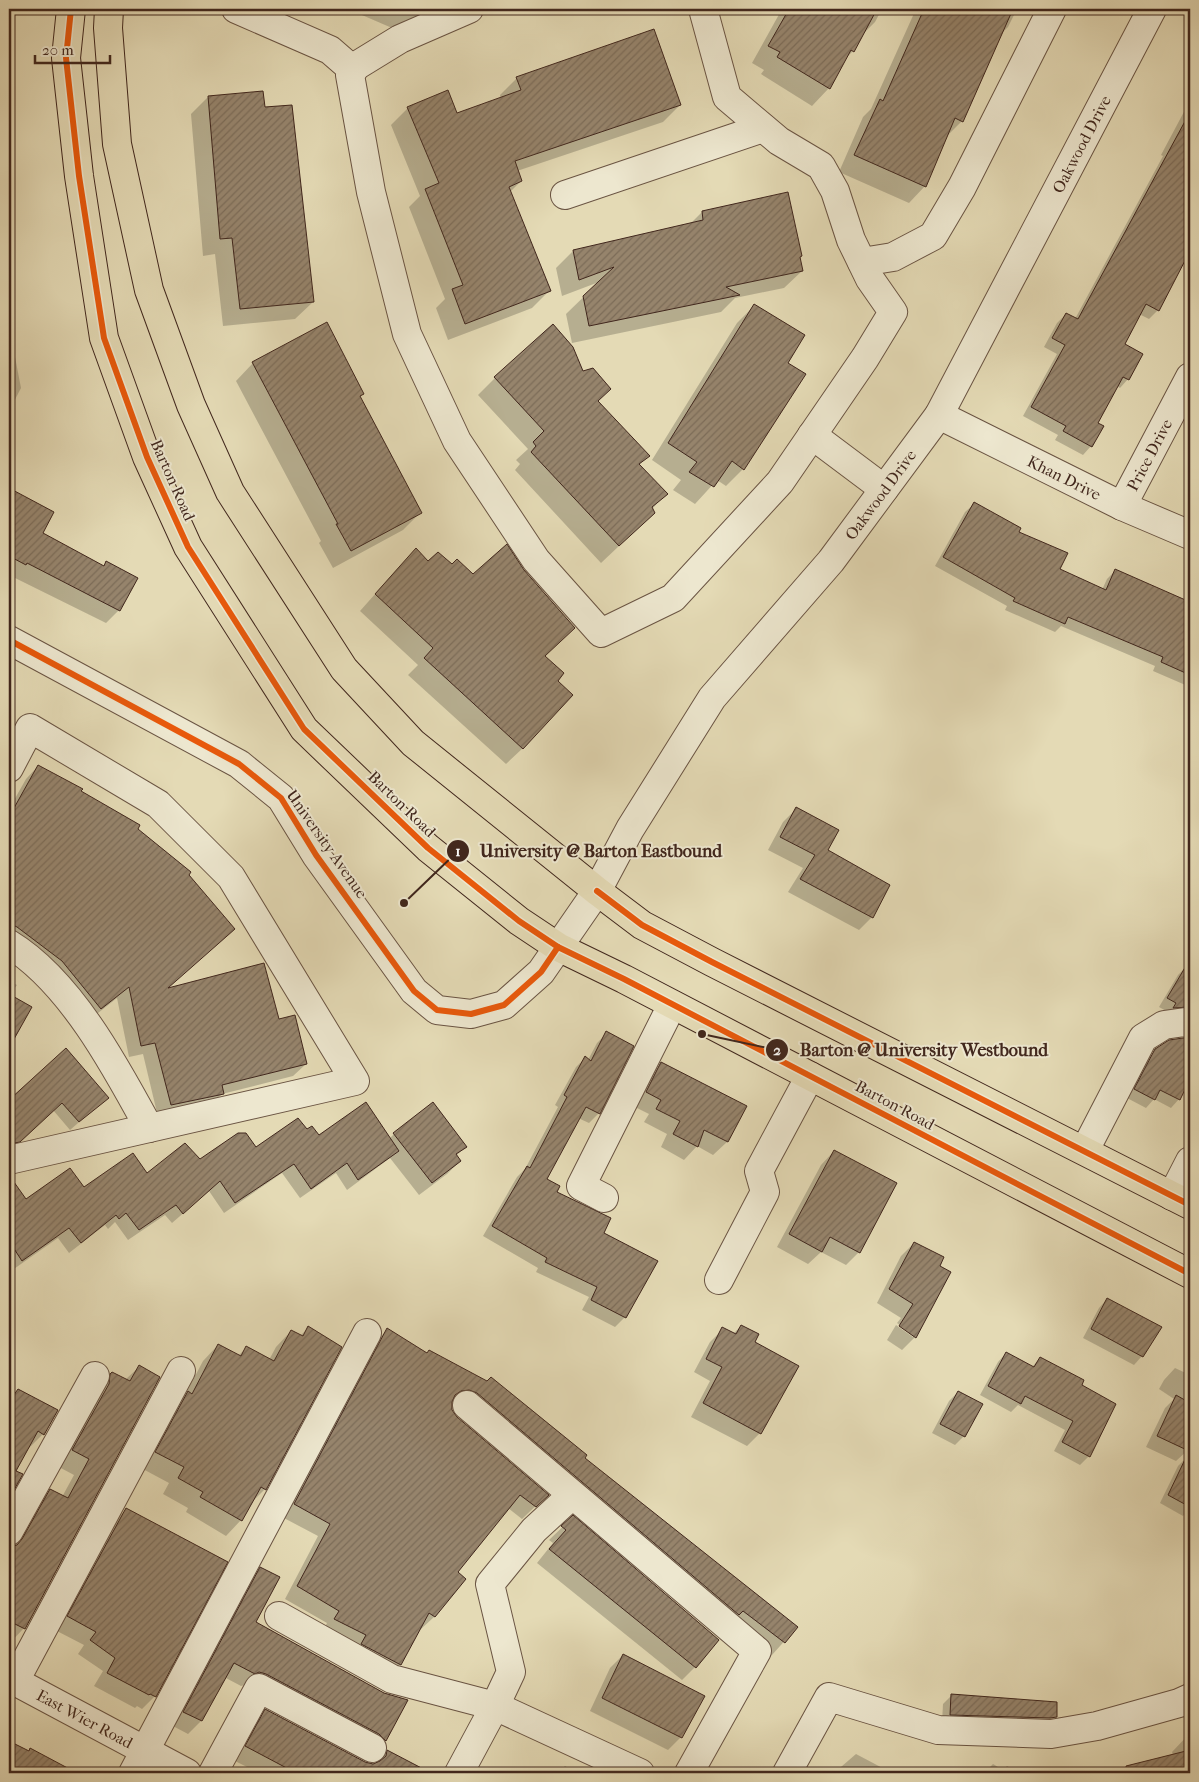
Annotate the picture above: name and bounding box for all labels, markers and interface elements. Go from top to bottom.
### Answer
scale bar [35,32,110,64]
text: 20 m [42,41,74,59]
street label: Oakwood Drive [1048,92,1115,196]
street label: Price Drive [1122,415,1176,494]
street label: Barton Road [147,437,199,524]
street label: Oakwood Drive [841,446,920,543]
street label: Khan Drive [1024,451,1104,504]
street label: Barton Road [364,767,440,841]
street label: University Avenue [282,786,372,902]
callout: University @ Barton Eastbound [445,834,733,867]
text: University @ Barton Eastbound [479,841,723,862]
text: 1 [455,842,461,860]
callout: Barton @ University Westbound [764,1033,1058,1066]
text: Barton @ University Westbound [800,1040,1049,1061]
text: 2 [773,1041,781,1059]
street label: Barton Road [852,1076,938,1134]
street label: East Wier Road [34,1685,136,1752]

